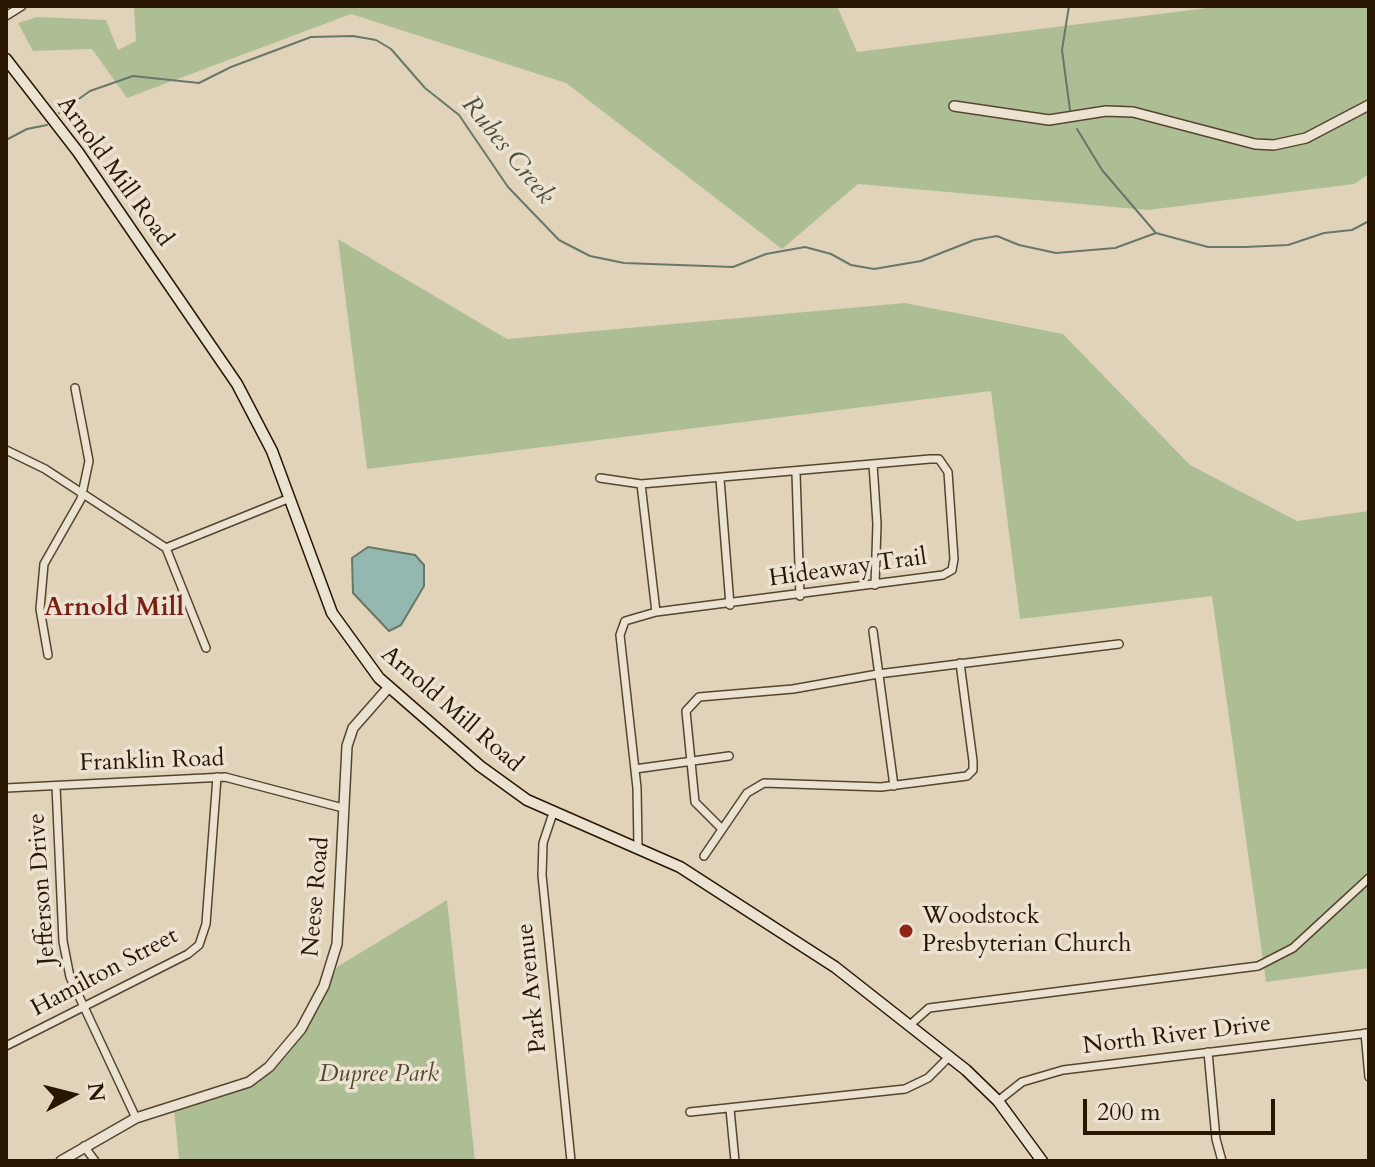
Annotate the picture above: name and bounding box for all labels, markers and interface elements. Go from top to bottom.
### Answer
street label: Arnold Mill Road [50,91,178,253]
water label: Rubes Creek [454,91,560,211]
street label: Hideaway Trail [767,544,929,594]
district label: Arnold Mill [44,593,184,625]
street label: Arnold Mill Road [374,641,528,779]
street label: Franklin Road [79,745,225,779]
street label: Jefferson Drive [23,812,63,966]
street label: Neese Road [297,836,337,958]
place label: Woodstock Presbyterian Church [922,903,1131,959]
street label: Hamilton Street [27,922,183,1024]
street label: Park Avenue [512,922,554,1054]
marker: Woodstock Presbyterian Church [897,922,915,940]
street label: North River Drive [1081,1010,1273,1062]
north arrow [32,1055,112,1135]
park label: Dupree Park [319,1061,439,1089]
text: N [80,1081,112,1103]
scale bar [1087,1083,1279,1133]
text: 200 m [1097,1096,1161,1129]

